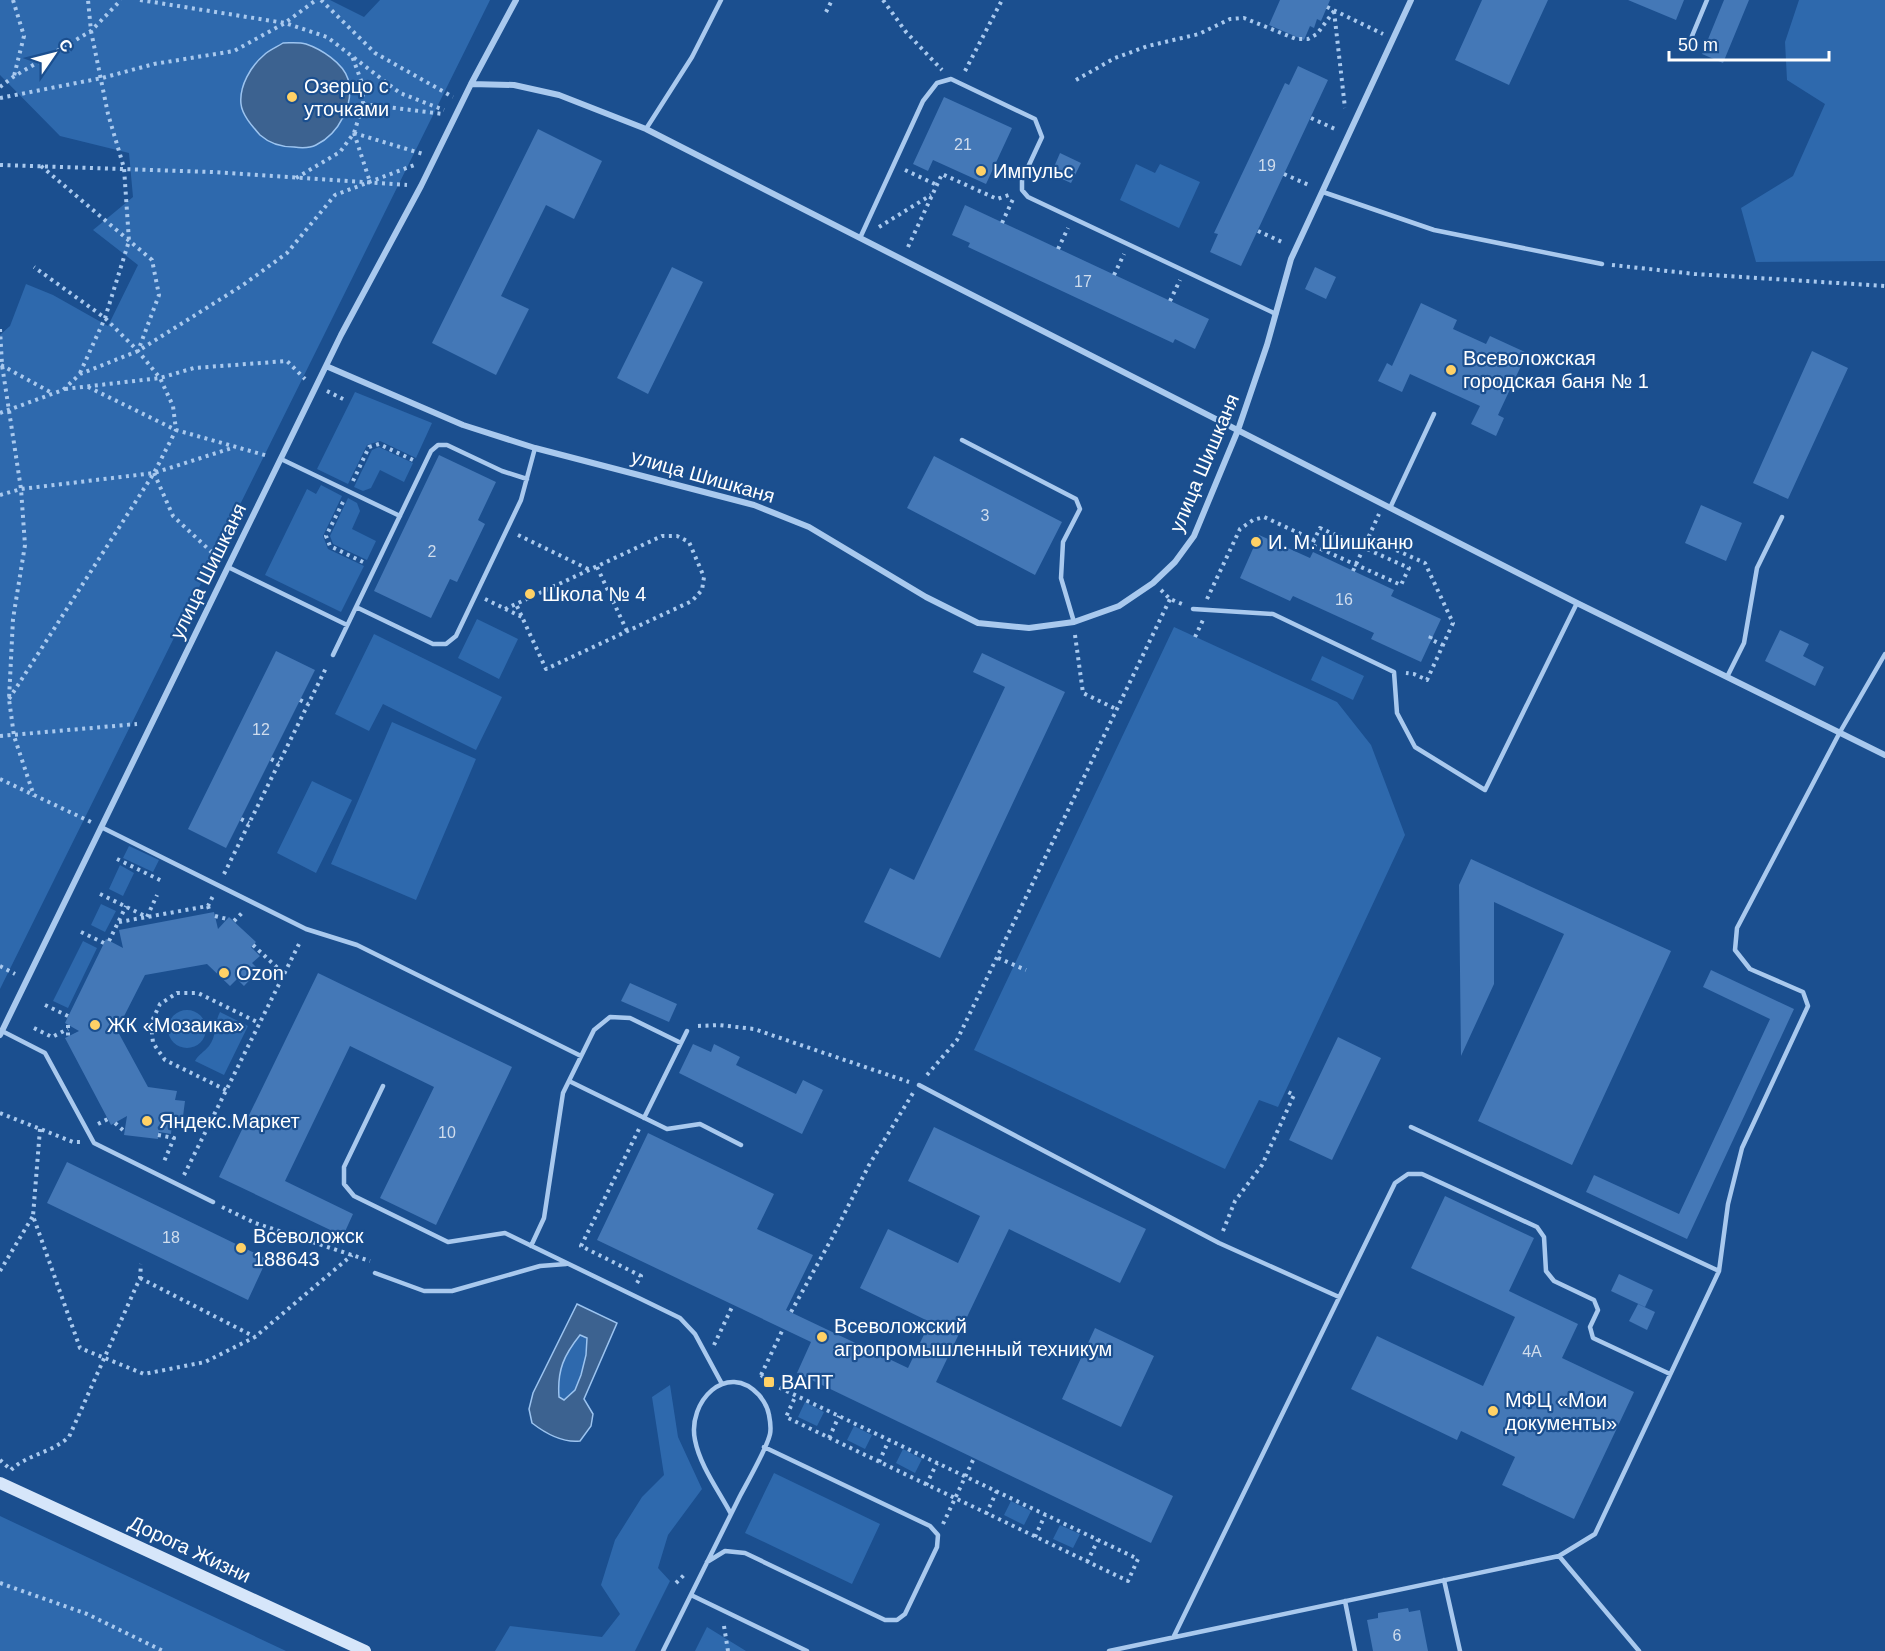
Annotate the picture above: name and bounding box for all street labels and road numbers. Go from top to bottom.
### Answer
street label: улица Шишканя [1165,390,1243,536]
street label: улица Шишканя [629,445,777,507]
street label: улица Шишканя [166,500,250,642]
street label: Дорога Жизни [126,1511,254,1587]

